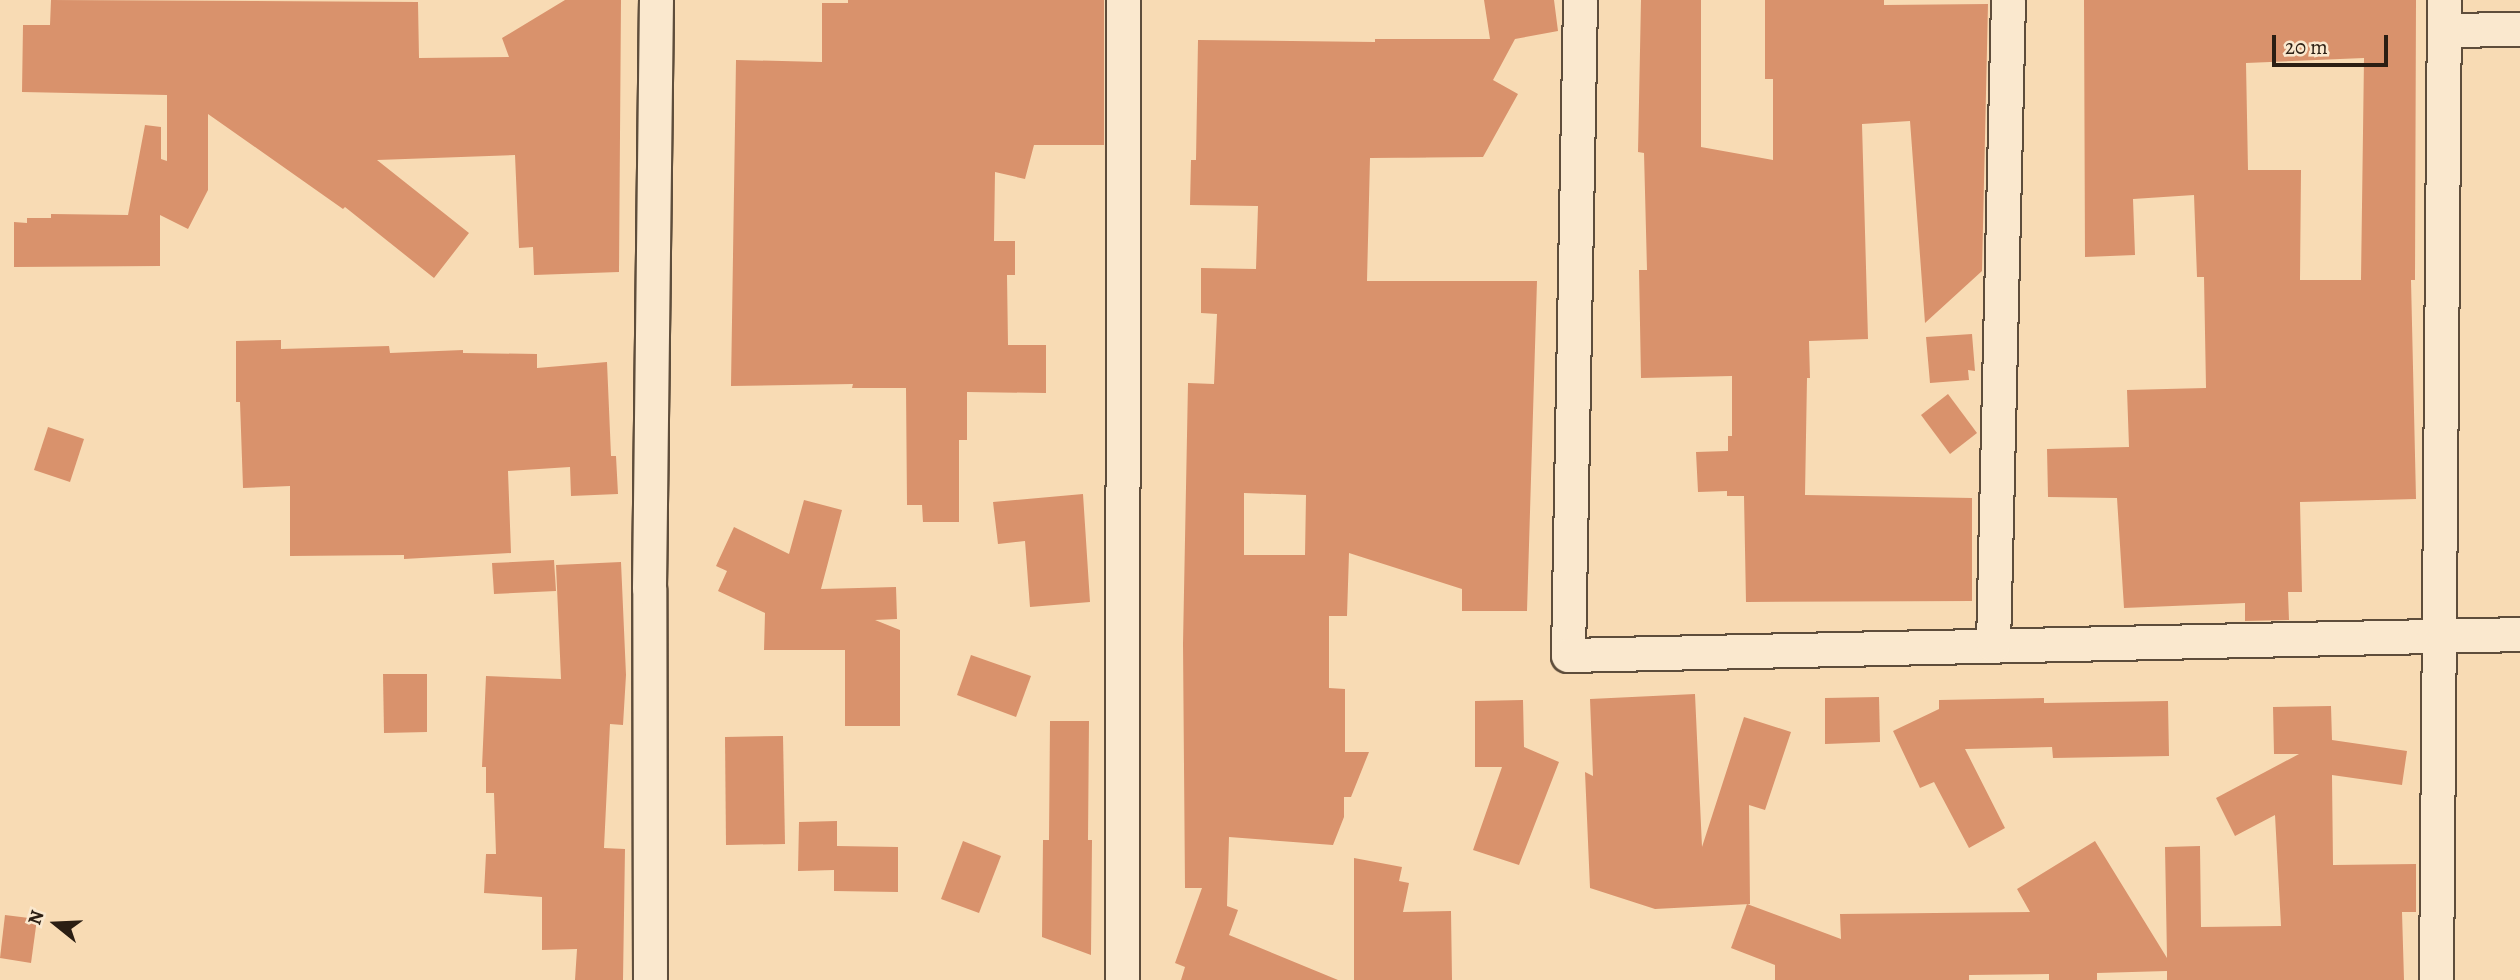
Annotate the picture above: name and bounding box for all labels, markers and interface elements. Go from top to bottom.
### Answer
scale bar [2275,21,2390,65]
text: 20 m [2285,33,2328,61]
north arrow [21,889,91,959]
text: N [22,907,51,928]

